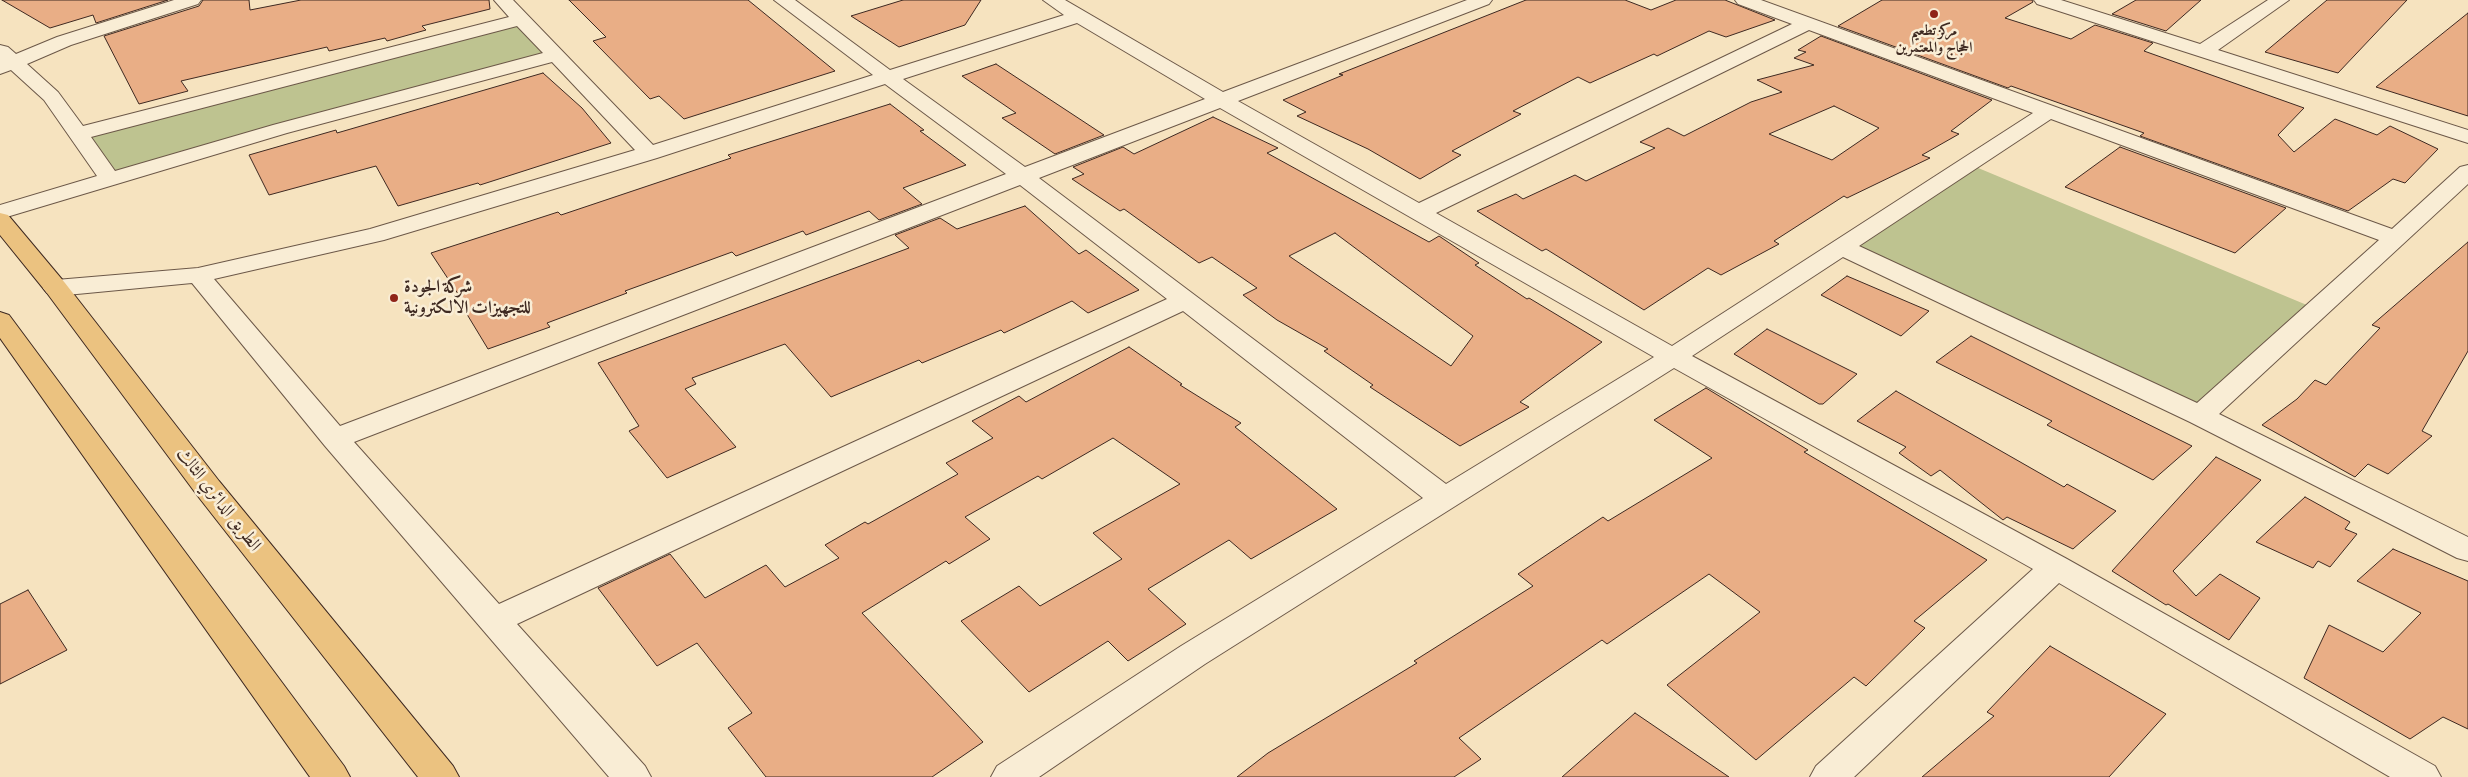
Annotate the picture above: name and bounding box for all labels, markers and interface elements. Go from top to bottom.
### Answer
marker: مركز تطعيم الحجاج والمعتمرين [1928,8,1940,20]
place label: مركز تطعيم الحجاج والمعتمرين [1896,22,1972,57]
place label: شركة الجودة للتجهيزات الالكترونية [404,277,531,320]
marker: شركة الجودة للتجهيزات الالكترونية [388,292,400,304]
street label: الطريق الدائري الثالث [171,444,265,556]

